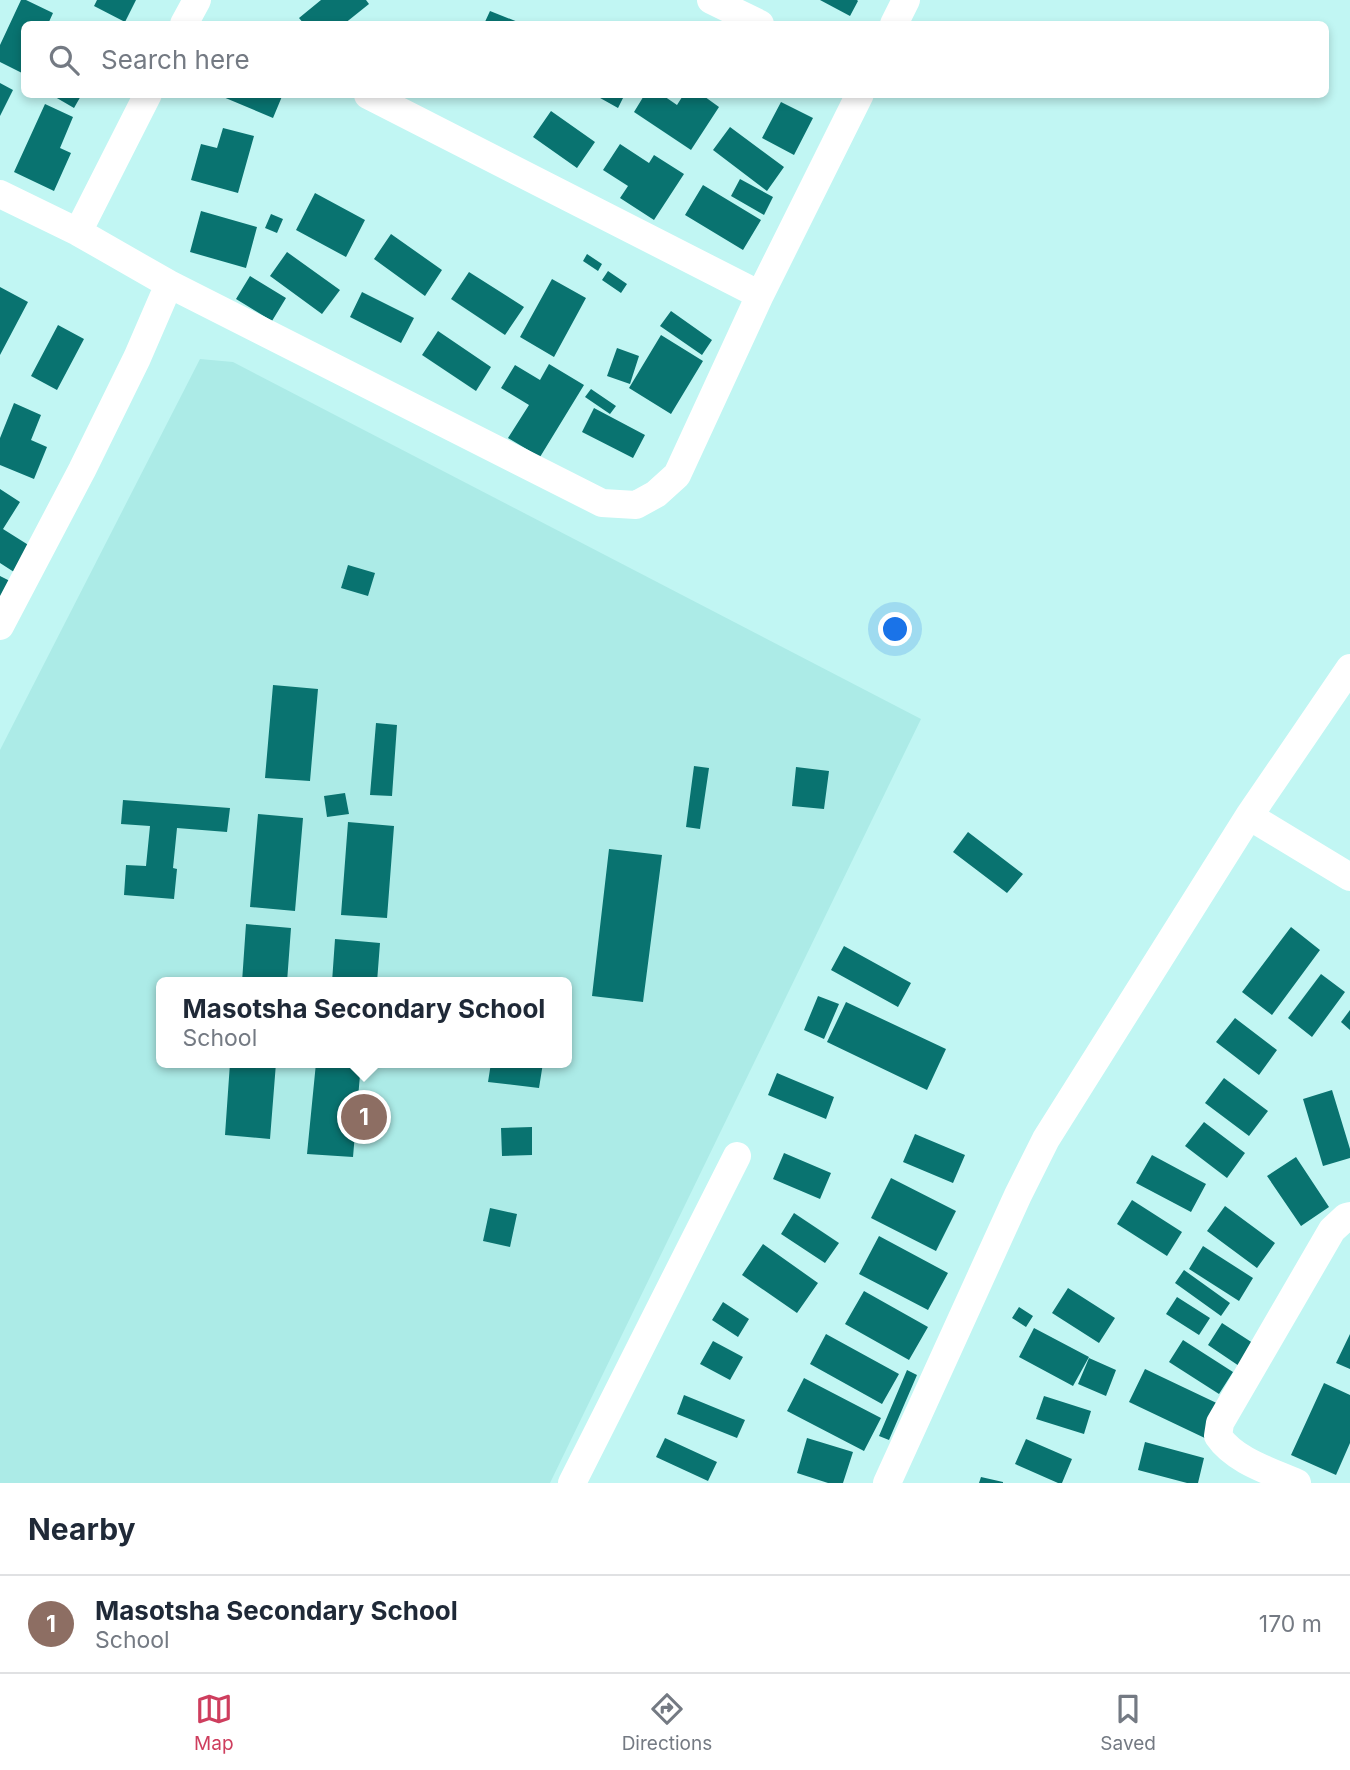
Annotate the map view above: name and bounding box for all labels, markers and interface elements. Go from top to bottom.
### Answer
search box [21,21,1329,98]
icon: search [45,41,83,79]
text: Search here [101,44,250,75]
your location [878,612,912,646]
popup [156,977,572,1068]
text: Masotsha Secondary School [183,993,545,1024]
text: School [183,1024,257,1052]
pin: 1 [341,1091,387,1143]
text: Nearby [28,1511,136,1547]
text: Masotsha Secondary School [95,1595,458,1626]
text: 1 [46,1610,56,1638]
text: 170 m [1259,1610,1322,1638]
text: School [95,1626,170,1654]
tab: Map [194,1690,234,1755]
tab: Directions [622,1690,712,1755]
tab: Saved [1100,1690,1156,1755]

